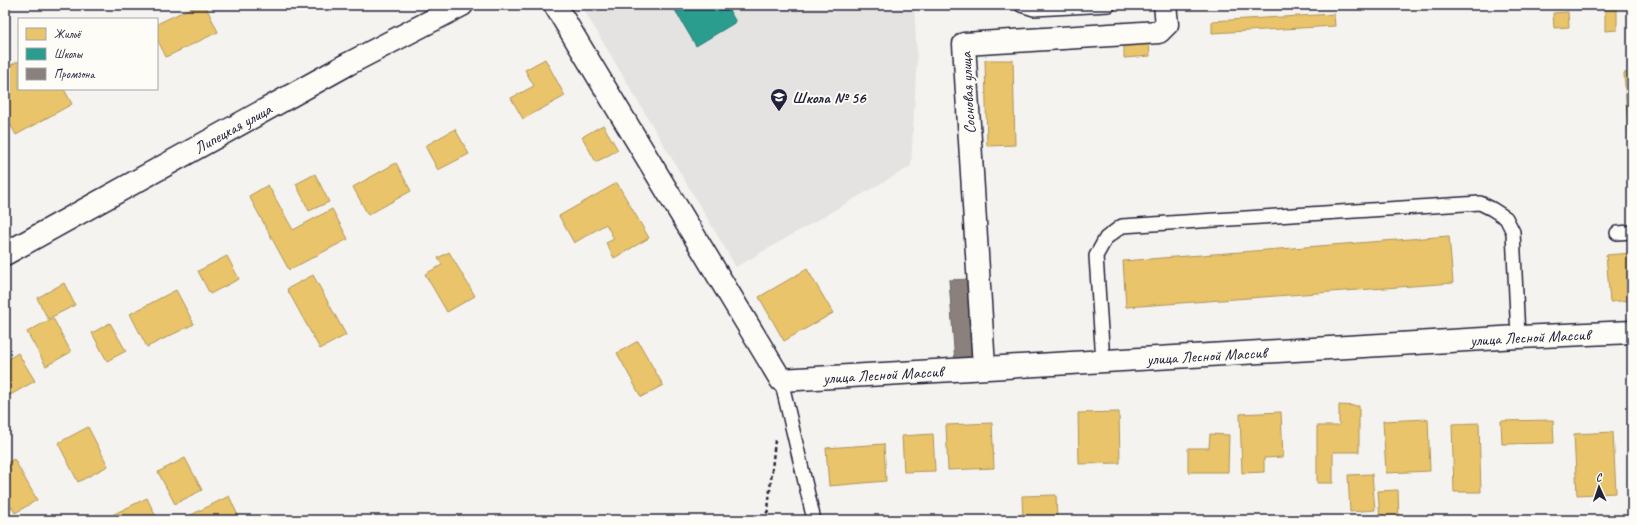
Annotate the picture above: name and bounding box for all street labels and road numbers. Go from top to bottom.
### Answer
street label: Сосновая улица [956,51,980,134]
street label: Липецкая улица [191,99,276,158]
street label: улица Лесной Массив [1469,325,1593,351]
street label: улица Лесной Массив [1145,343,1270,370]
street label: улица Лесной Массив [822,361,947,389]

